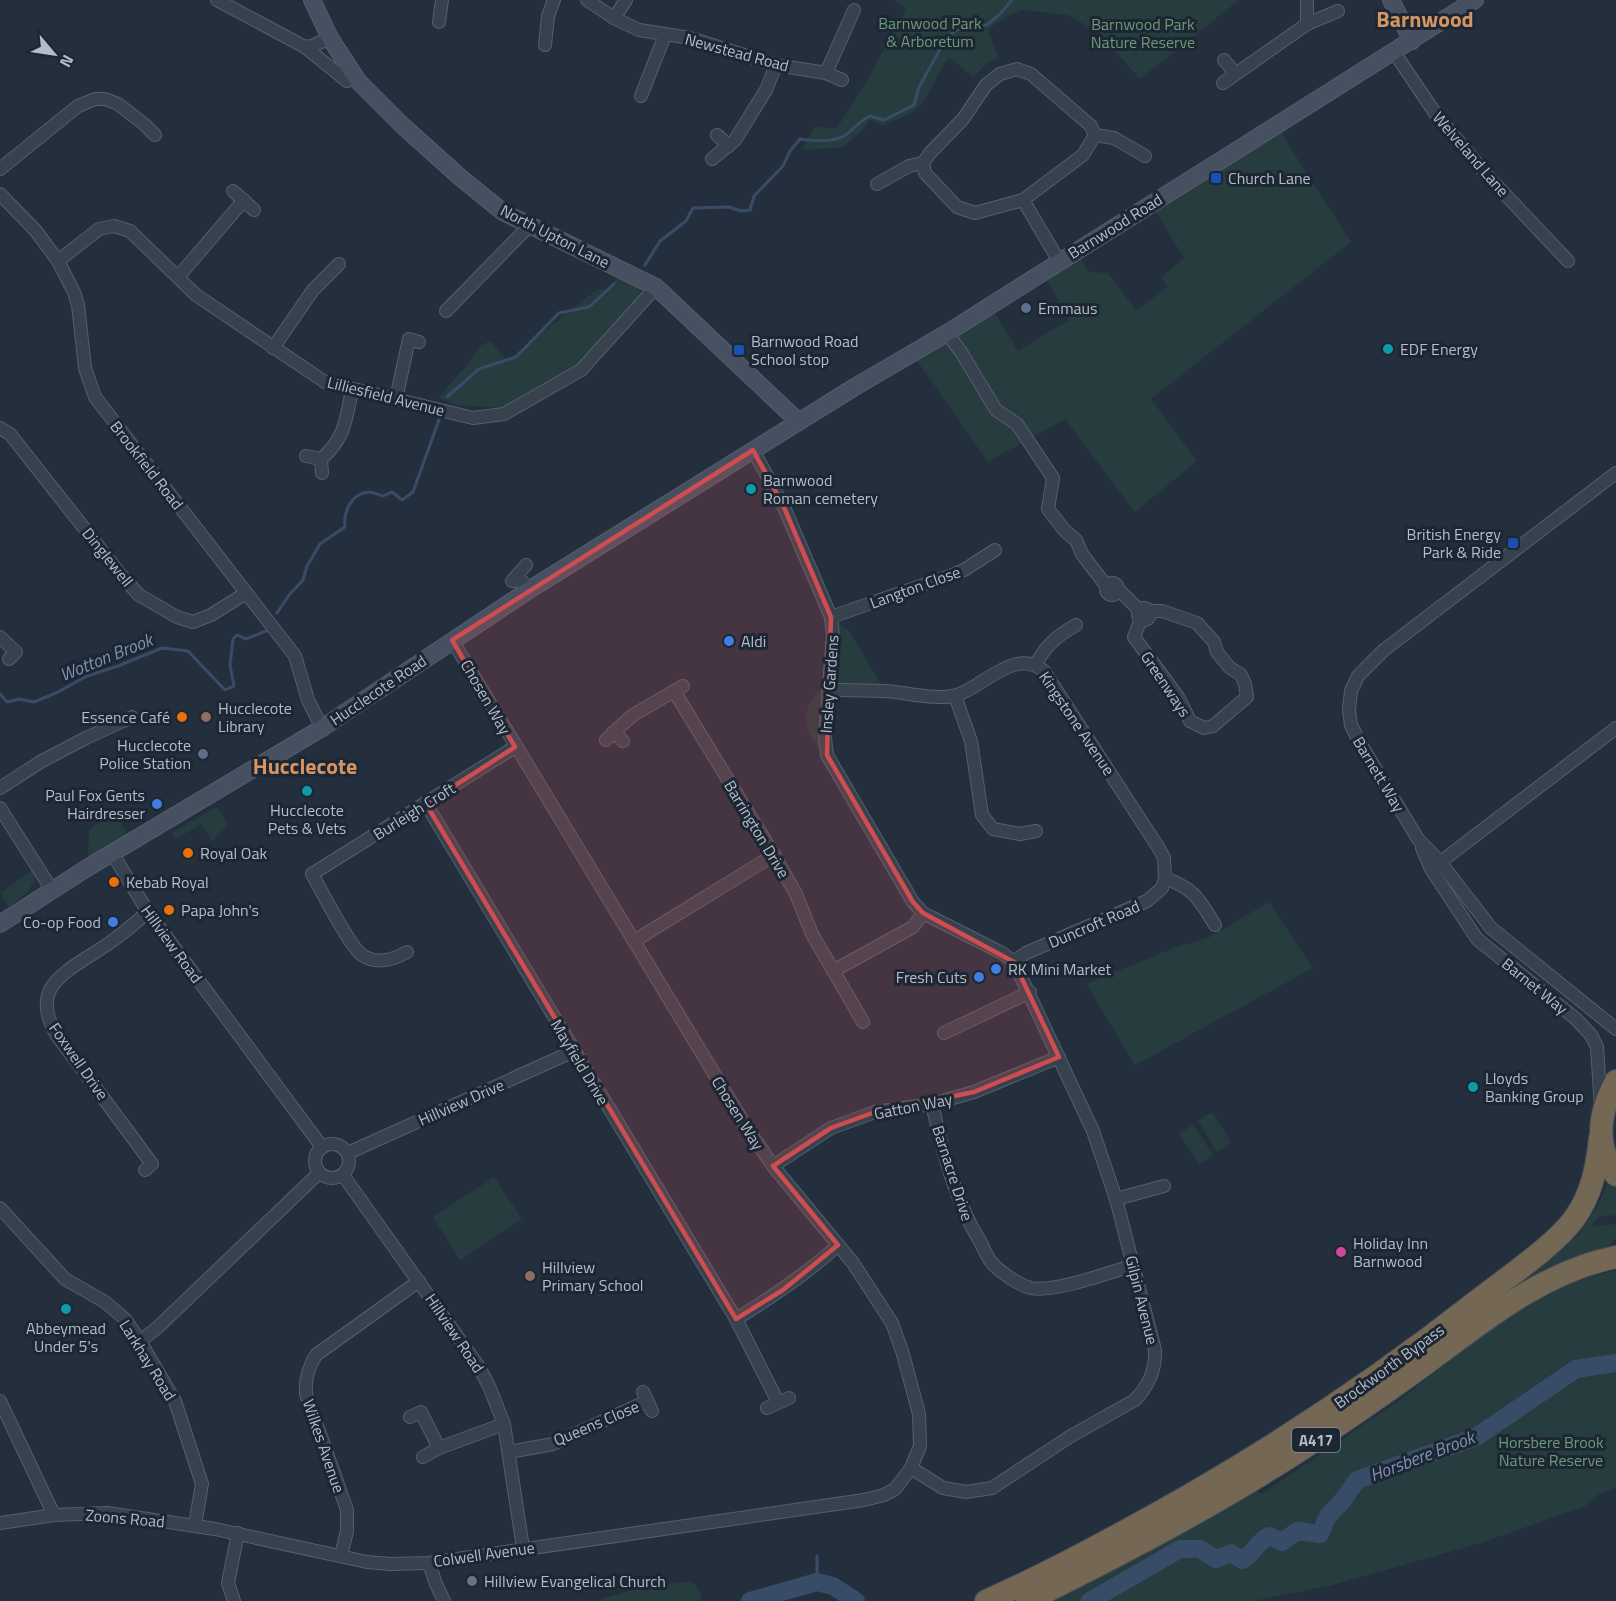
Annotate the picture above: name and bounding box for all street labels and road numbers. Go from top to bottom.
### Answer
street label: Newstead Road [682,27,792,77]
street label: Welveland Lane [1427,106,1515,202]
street label: Barnwood Road [1063,187,1167,265]
street label: North Upton Lane [496,198,614,274]
street label: Lilliesfield Avenue [325,370,447,422]
street label: Brookfield Road [105,415,189,515]
street label: Dinglewell [77,522,139,592]
street label: Langton Close [866,559,964,615]
street label: Insley Gardens [814,634,844,734]
street label: Greenways [1135,646,1197,722]
street label: Hucclecote Road [325,649,431,731]
street label: Chosen Way [455,655,517,739]
street label: Kingstone Avenue [1033,666,1121,780]
street label: Barnett Way [1347,732,1411,817]
street label: Barrington Drive [718,775,796,883]
street label: Burleigh Croft [368,776,460,846]
street label: Duncroft Road [1045,894,1143,954]
street label: Hillview Road [135,900,209,988]
street label: Barnet Way [1497,952,1573,1020]
street label: Mayfield Drive [545,1014,615,1110]
street label: Foxwell Drive [43,1017,115,1105]
street label: Chosen Way [706,1071,770,1155]
street label: Hillview Drive [414,1072,508,1132]
street label: Gatton Way [872,1087,954,1125]
street label: Barnacre Drive [926,1122,980,1224]
street label: Gilpin Avenue [1119,1253,1165,1347]
street label: Hillview Road [420,1288,490,1378]
street label: Larkhay Road [114,1315,182,1405]
street label: Brockworth Bypass [1329,1318,1449,1414]
street label: Queens Close [549,1394,643,1452]
street label: Wilkes Avenue [297,1396,351,1496]
road number: A417 [1292,1428,1340,1452]
street label: Zoons Road [84,1503,166,1533]
street label: Colwell Avenue [432,1535,536,1573]

